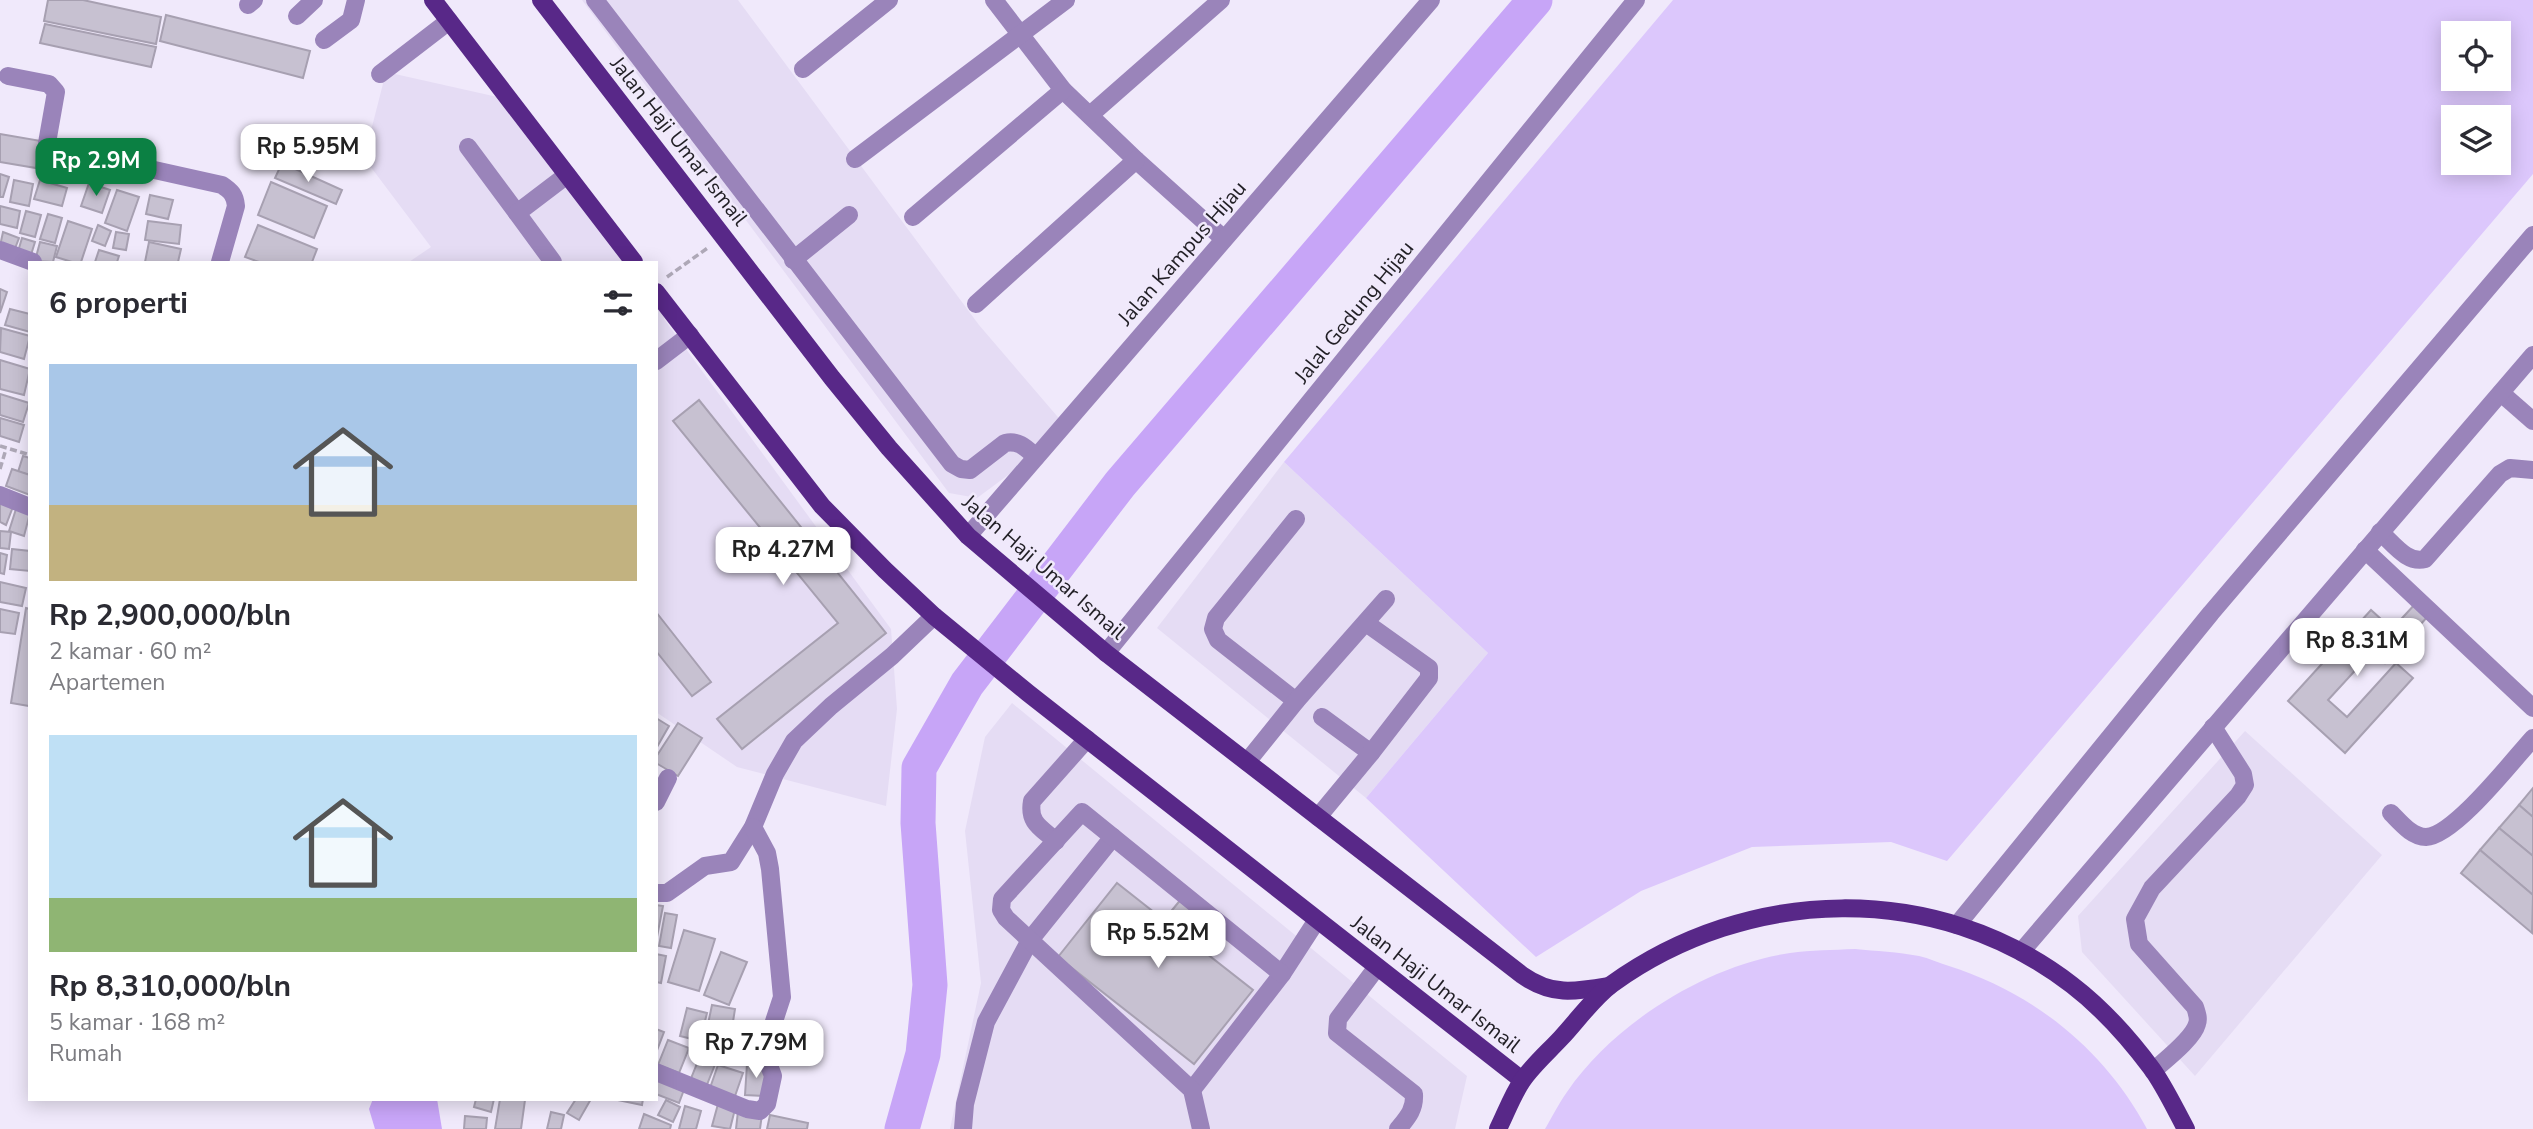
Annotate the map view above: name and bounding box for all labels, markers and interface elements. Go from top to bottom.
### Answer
map controls [2441,21,2511,175]
button: locate [2441,21,2511,91]
street label: Jalan Haji Umar Ismail [603,50,755,232]
button: layers [2441,105,2511,175]
pin: Rp 5.95M [236,124,380,184]
text: Rp 5.95M [257,131,359,162]
pin: Rp 2.9M [31,138,161,198]
text: Rp 2.9M [51,145,141,176]
street label: Jalan Kampus Hijau [1111,175,1253,332]
street label: Jalal Gedung Hijau [1287,235,1420,390]
text: 6 properti [49,283,188,324]
icon: filters [599,284,637,322]
icon: home [280,409,406,535]
street label: Jalan Haji Umar Ismail [956,488,1132,646]
pin: Rp 4.27M [711,528,855,587]
text: Rp 4.27M [732,534,834,565]
text: Rp 2,900,000/bln [49,595,291,636]
pin: Rp 8.31M [2285,618,2429,678]
text: Rp 8.31M [2306,625,2408,656]
text: 2 kamar · 60 m² [49,636,211,667]
text: Apartemen [49,667,165,698]
icon: home [280,780,406,906]
street label: Jalan Haji Umar Ismail [1345,908,1527,1060]
pin: Rp 5.52M [1086,911,1230,970]
text: Rp 5.52M [1107,917,1209,948]
text: Rp 8,310,000/bln [49,966,291,1007]
text: 5 kamar · 168 m² [49,1007,225,1038]
pin: Rp 7.79M [684,1020,828,1080]
text: Rp 7.79M [705,1027,807,1058]
text: Rumah [49,1038,122,1069]

